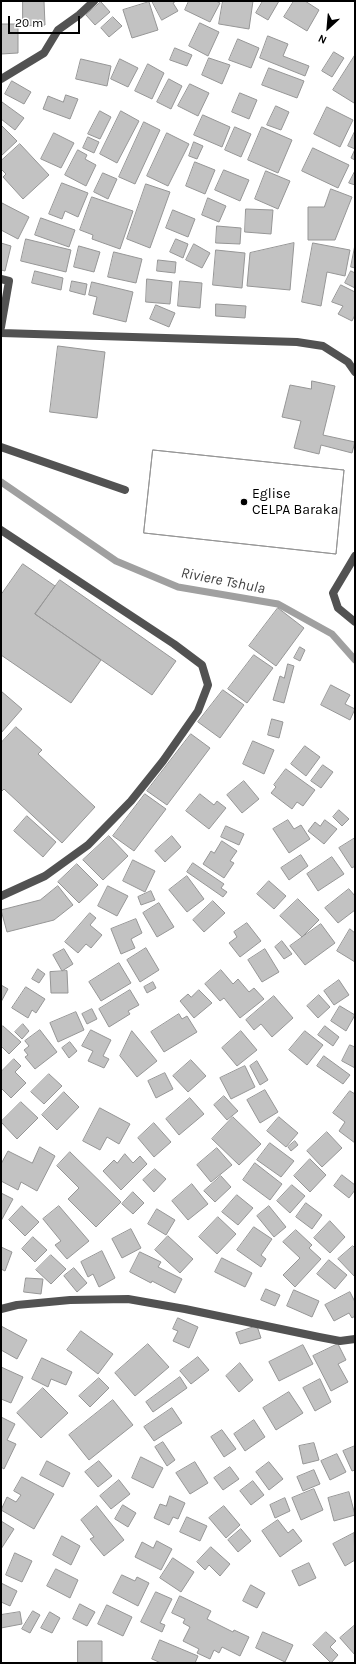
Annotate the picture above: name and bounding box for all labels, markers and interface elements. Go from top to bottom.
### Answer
scale bar [10,8,82,34]
north arrow [308,8,348,48]
text: 20 m [15,16,43,30]
text: N [316,32,329,47]
place label: Eglise CELPA Baraka [252,486,338,518]
marker: Eglise CELPA Baraka [239,497,249,507]
water label: Riviere Tshula [179,564,267,598]

